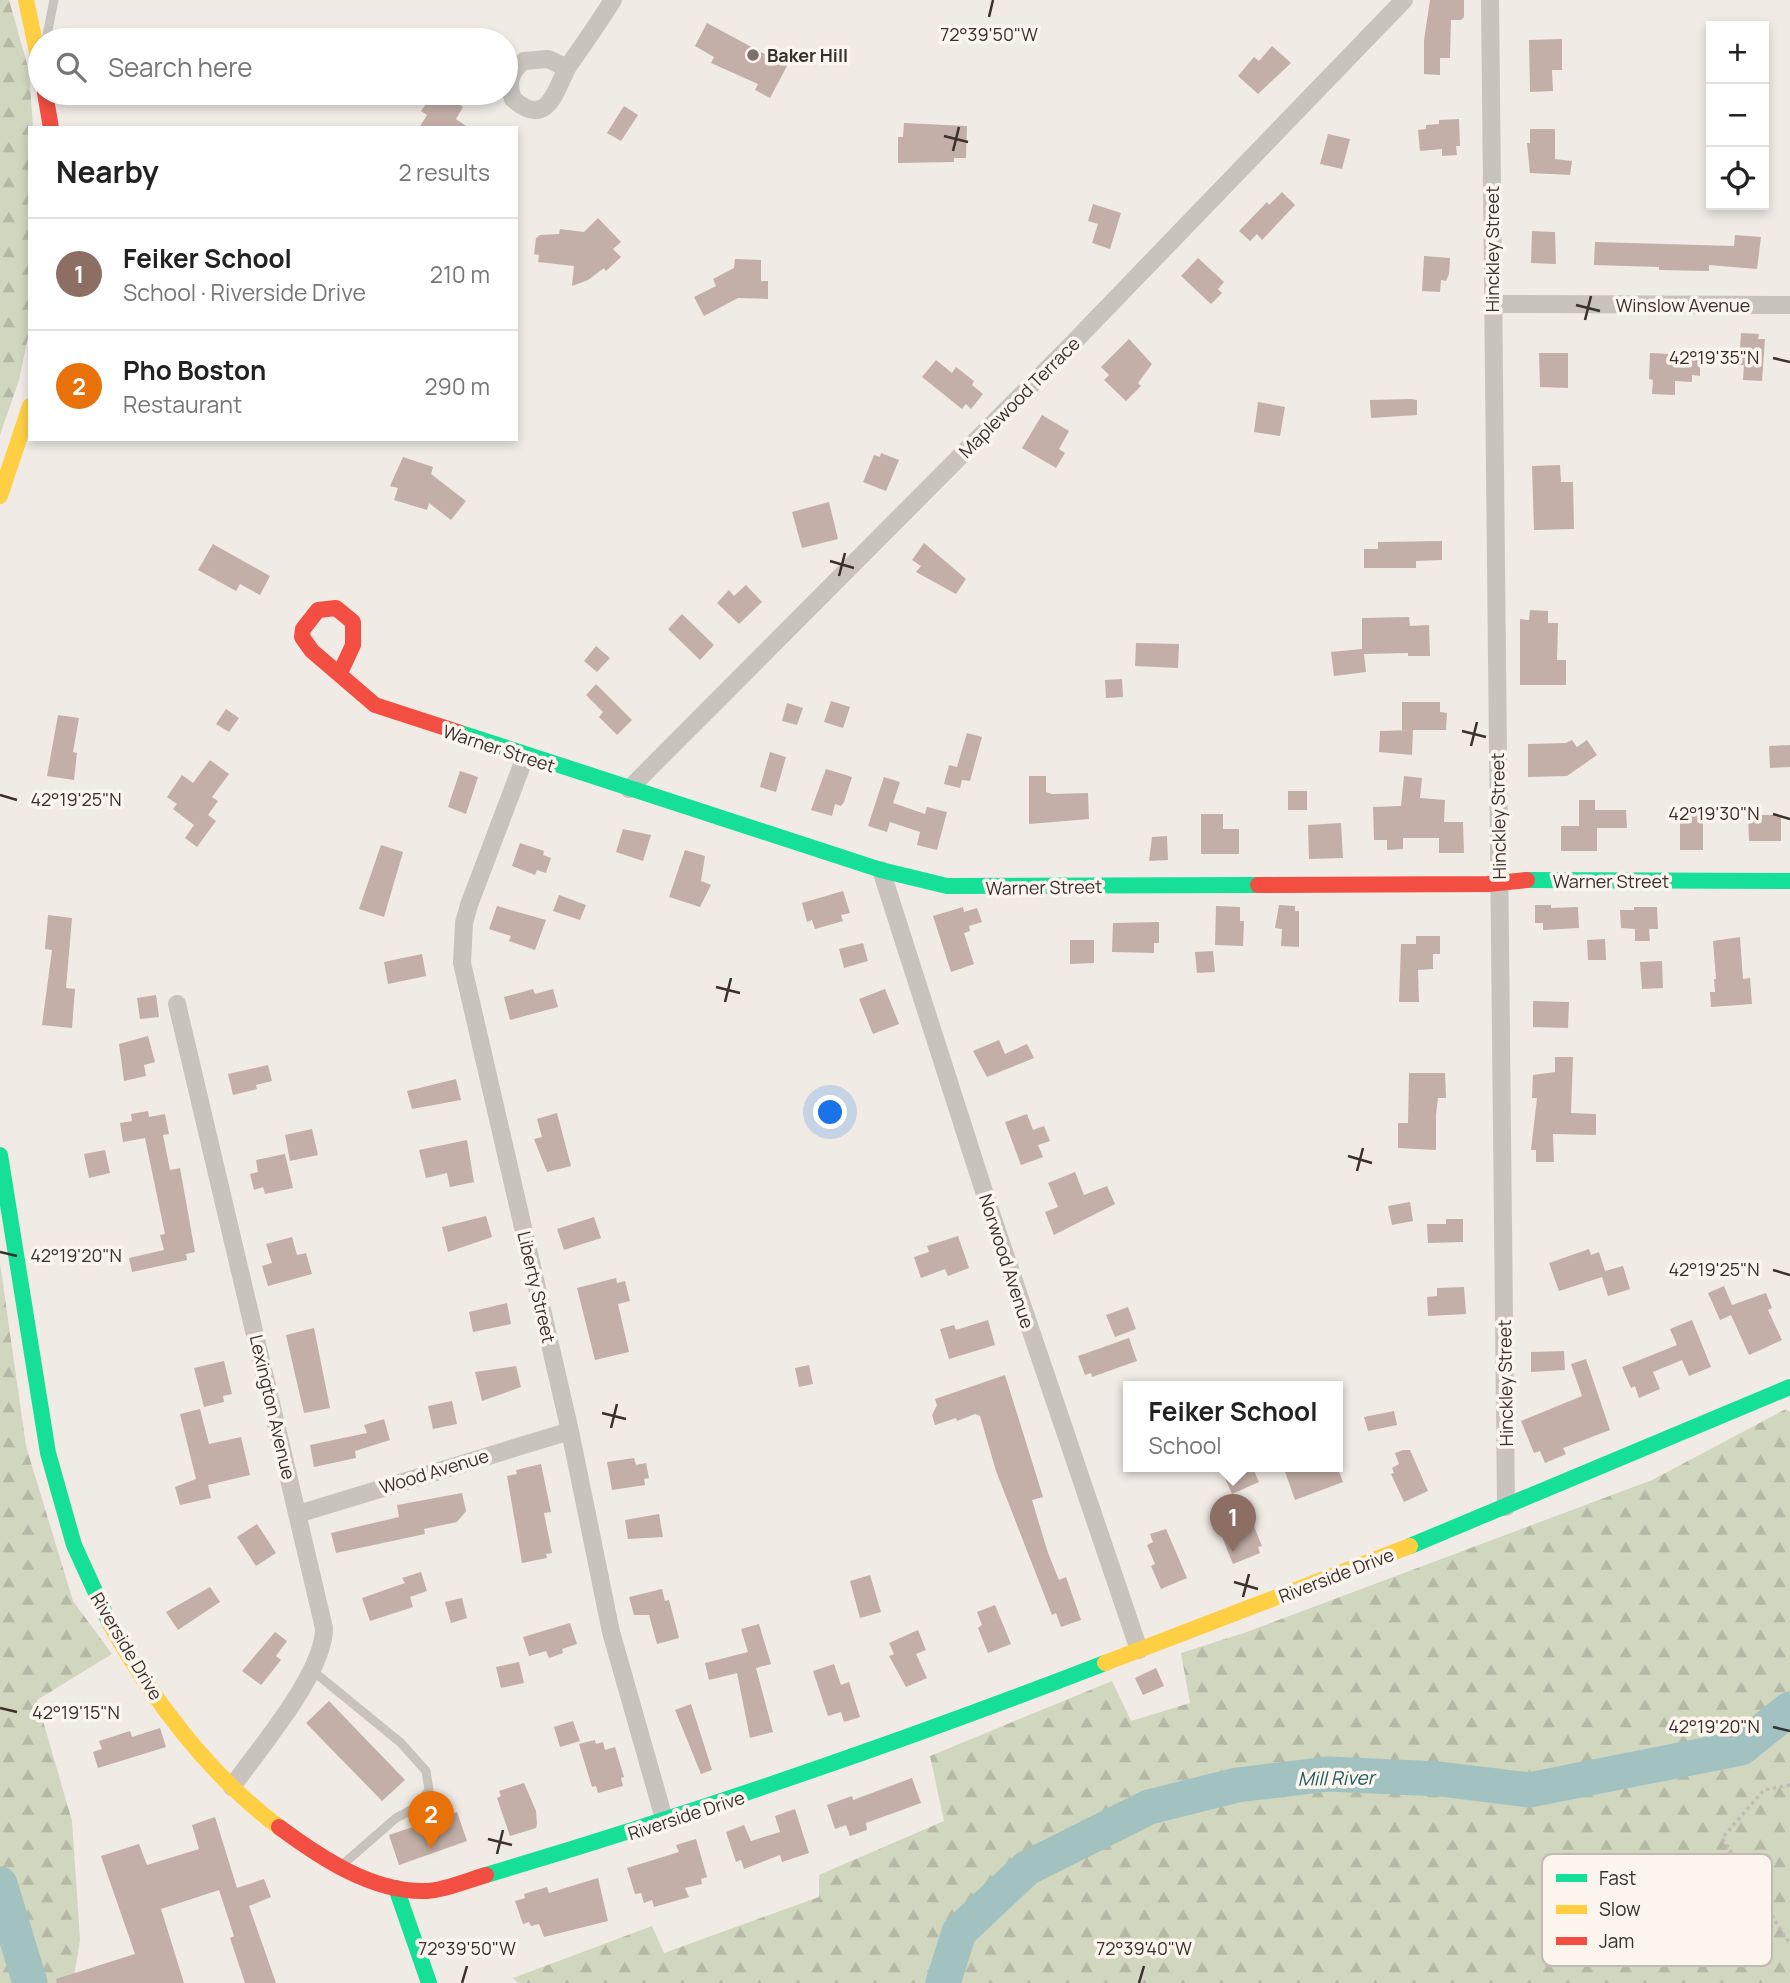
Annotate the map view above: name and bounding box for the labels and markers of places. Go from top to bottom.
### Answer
place label: Baker Hill [767,43,848,67]
marker: Baker Hill [745,47,761,63]
pin: 1 [1210,1494,1256,1552]
pin: 2 [408,1791,454,1849]

